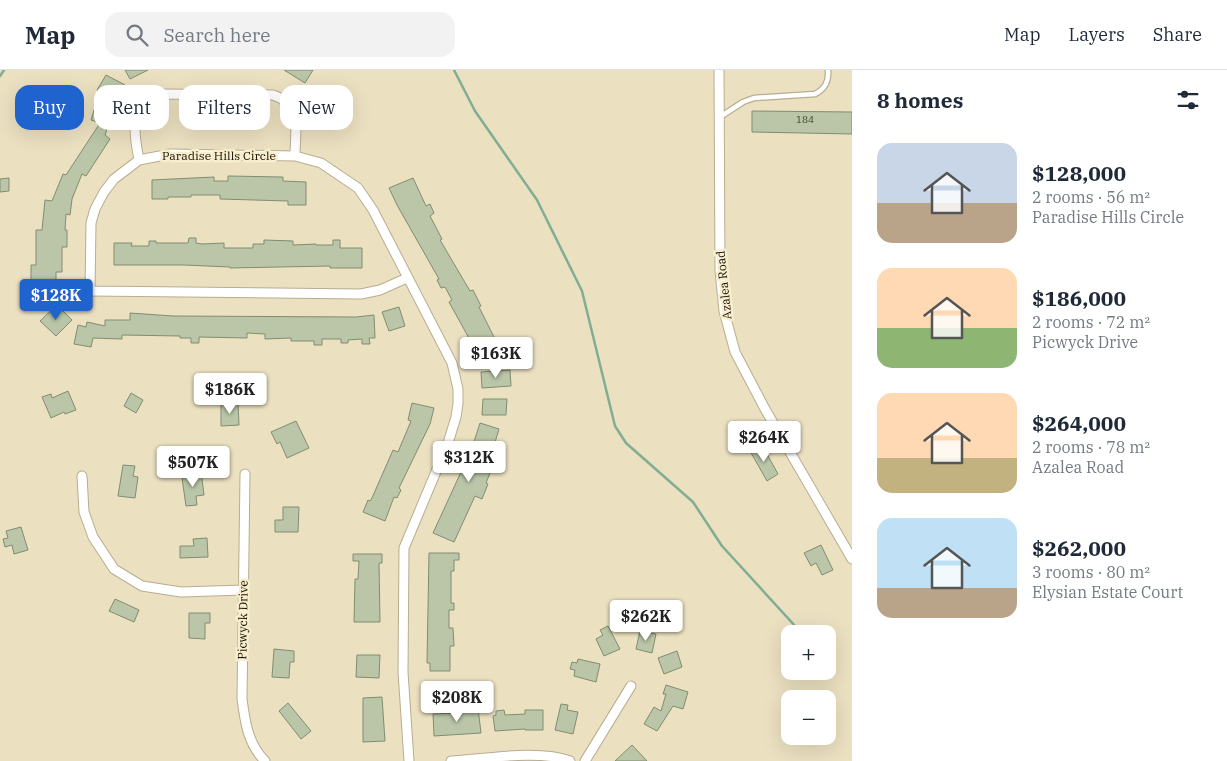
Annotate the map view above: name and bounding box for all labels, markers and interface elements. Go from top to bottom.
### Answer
search box [105,12,455,57]
text: Map [25,19,75,51]
icon: search [123,21,151,49]
text: Search here [163,23,270,47]
text: Map [1004,23,1041,46]
text: Layers [1069,23,1125,46]
text: Share [1153,23,1202,46]
chip: Buy [15,85,84,130]
chip: Rent [94,85,169,130]
chip: Filters [179,85,270,130]
chip: New [280,85,353,130]
text: 8 homes [877,86,963,114]
icon: filters [1174,86,1202,114]
house number: 184 [796,113,814,126]
street label: Paradise Hills Circle [162,148,276,163]
text: $128,000 [1032,159,1126,187]
icon: home [917,163,977,223]
text: 2 rooms · 56 m² [1032,187,1150,207]
text: Paradise Hills Circle [1032,207,1184,227]
street label: Azalea Road [712,250,735,320]
pin: $128K [21,278,91,321]
text: $186,000 [1032,284,1126,312]
text: $128K [31,285,81,305]
icon: home [917,288,977,348]
text: 2 rooms · 72 m² [1032,312,1150,332]
text: Picwyck Drive [1032,332,1138,352]
pin: $163K [461,336,531,379]
text: $163K [471,343,521,363]
pin: $186K [195,372,265,415]
text: $186K [205,379,255,399]
text: $264,000 [1032,409,1126,437]
icon: home [917,413,977,473]
pin: $264K [729,420,799,463]
text: $264K [739,427,789,447]
text: 2 rooms · 78 m² [1032,437,1150,457]
pin: $312K [434,440,504,483]
pin: $507K [158,446,228,488]
text: $312K [444,447,494,467]
text: $507K [168,452,218,472]
text: Azalea Road [1032,457,1124,477]
text: $262,000 [1032,534,1126,562]
icon: home [917,538,977,598]
text: 3 rooms · 80 m² [1032,562,1150,582]
street label: Picwyck Drive [234,580,251,660]
text: Elysian Estate Court [1032,582,1183,602]
pin: $262K [611,600,681,642]
text: $262K [621,606,671,626]
map controls [781,625,836,745]
button: + [781,625,836,680]
pin: $208K [422,680,492,723]
text: $208K [432,687,482,707]
button: − [781,690,836,745]

